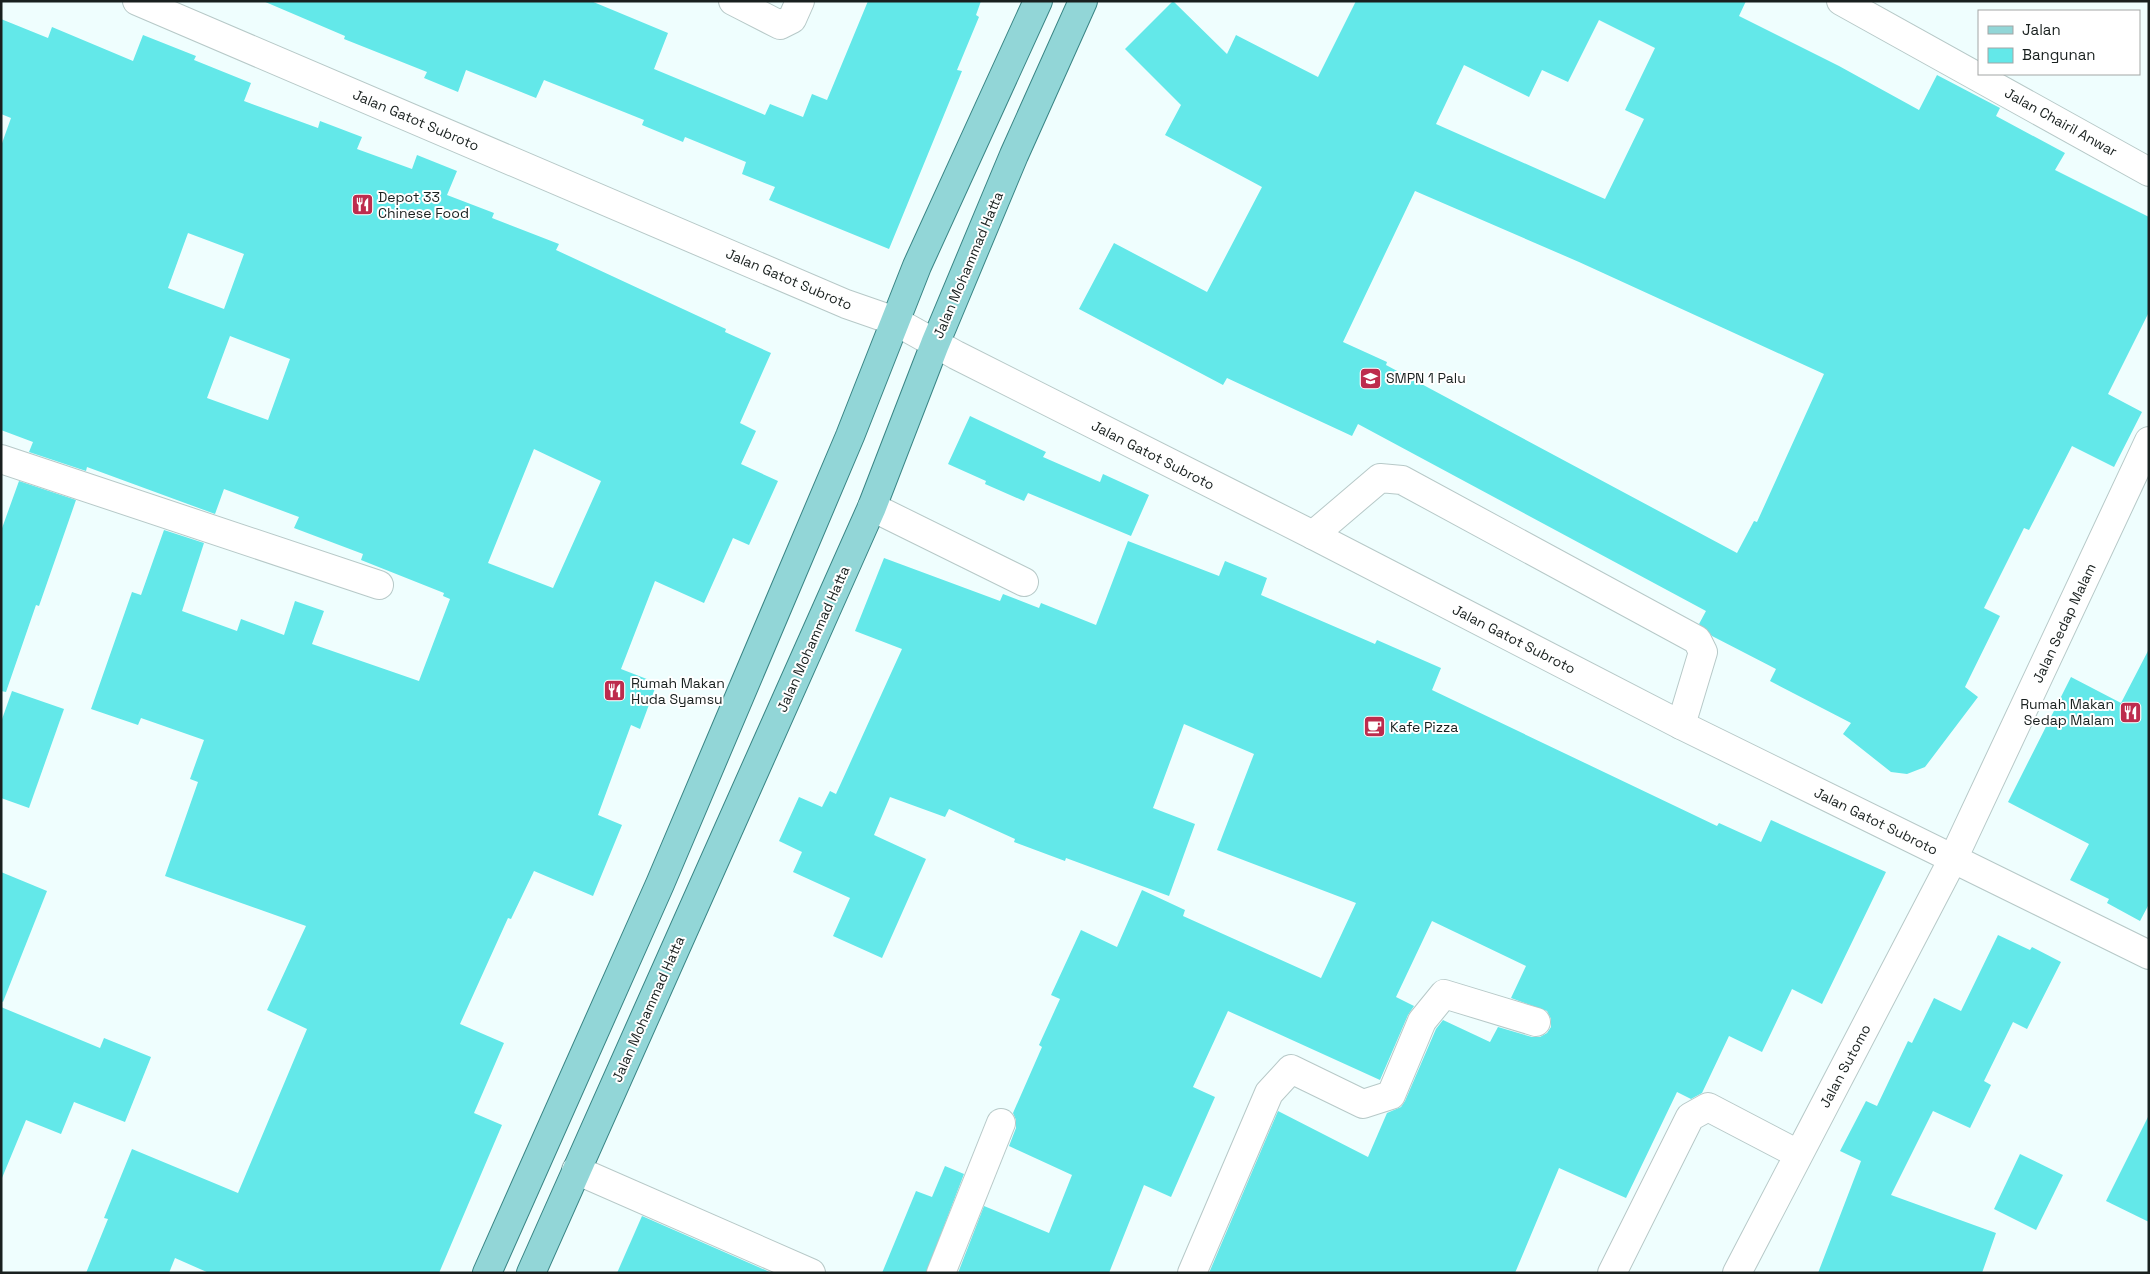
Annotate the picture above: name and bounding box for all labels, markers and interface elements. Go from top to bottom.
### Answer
legend [1978,10,2140,75]
text: Jalan [2022,20,2061,39]
text: Bangunan [2022,45,2096,64]
street label: Jalan Chairil Anwar [2002,84,2120,160]
street label: Jalan Gatot Subroto [350,85,482,155]
place label: Depot 33 Chinese Food [378,188,469,222]
street label: Jalan Mohammad Hatta [929,189,1007,341]
restaurant icon: Depot 33 Chinese Food [350,193,374,217]
street label: Jalan Gatot Subroto [723,244,855,314]
school or university icon: SMPN 1 Palu [1358,366,1382,390]
place label: SMPN 1 Palu [1386,369,1466,387]
street label: Jalan Gatot Subroto [1089,416,1217,494]
street label: Jalan Sedap Malam [2028,560,2100,686]
street label: Jalan Mohammad Hatta [773,563,853,715]
street label: Jalan Gatot Subroto [1450,600,1578,678]
place label: Rumah Makan Huda Syamsu [631,674,725,708]
restaurant icon: Rumah Makan Huda Syamsu [603,679,627,703]
place label: Rumah Makan Sedap Malam [2020,695,2114,729]
restaurant icon: Rumah Makan Sedap Malam [2118,700,2142,724]
cafe icon: Kafe Pizza [1362,715,1386,739]
place label: Kafe Pizza [1390,718,1458,736]
street label: Jalan Gatot Subroto [1811,783,1941,859]
street label: Jalan Mohammad Hatta [608,933,688,1085]
street label: Jalan Sutomo [1815,1021,1875,1111]

